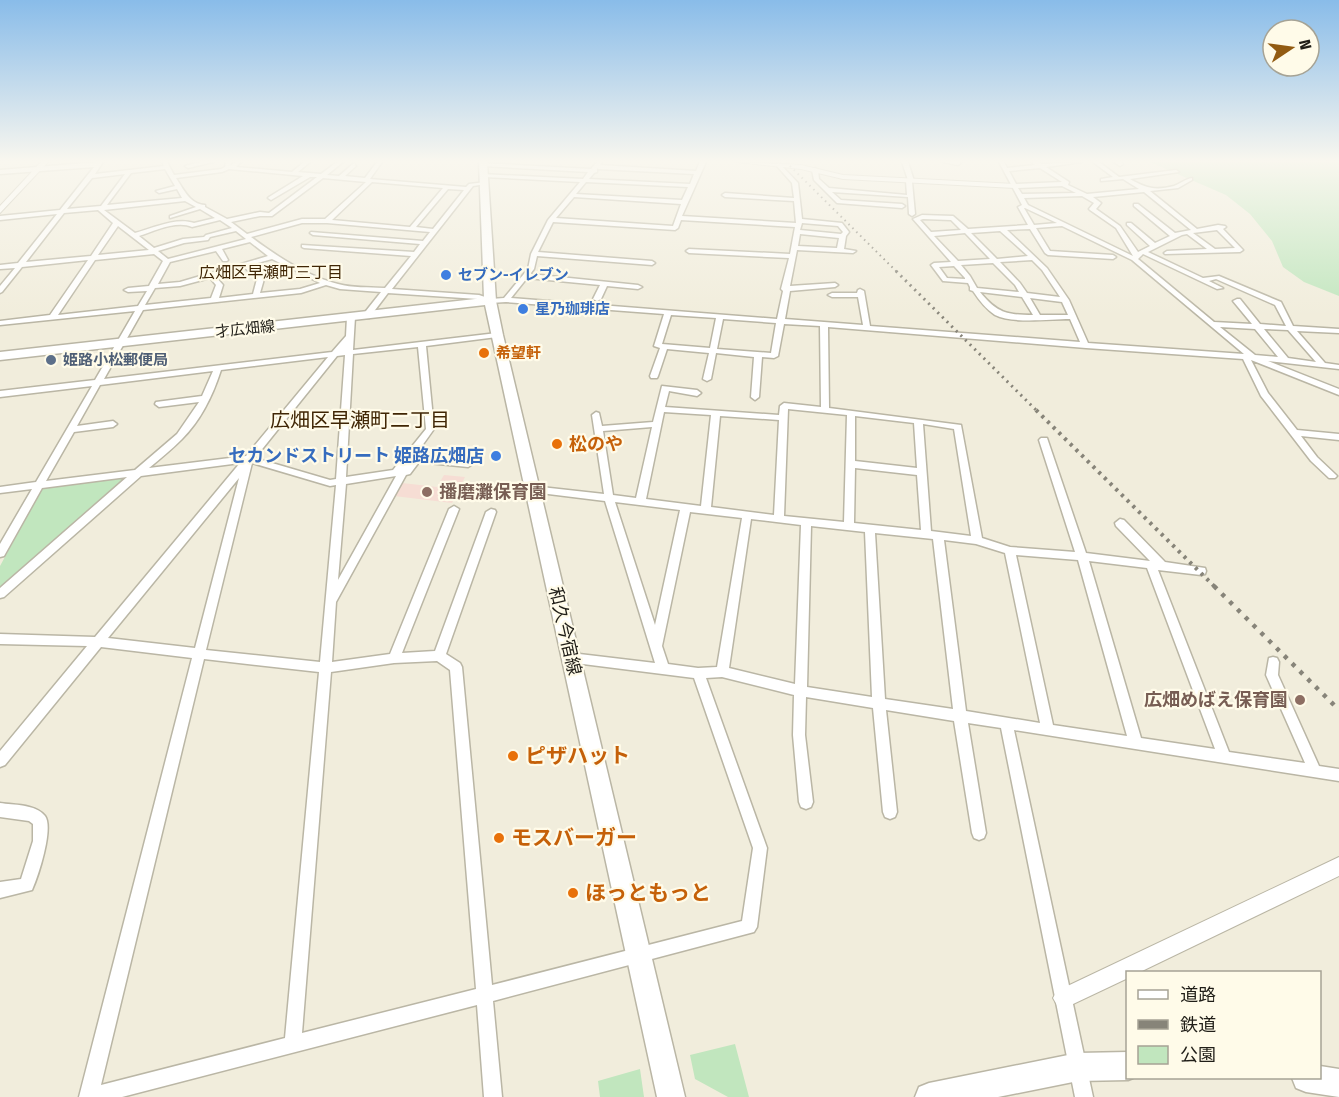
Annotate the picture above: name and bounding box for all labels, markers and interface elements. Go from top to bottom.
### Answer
north arrow [1261,18,1321,78]
text: N [1295,38,1315,52]
district label: 広畑区早瀬町三丁目 [199,263,343,282]
place label: セブン-イレブン [458,266,569,284]
marker: セブン-イレブン [439,268,453,282]
place label: 星乃珈琲店 [535,300,610,318]
marker: 星乃珈琲店 [516,302,530,316]
street label: 才広畑線 [214,317,276,341]
place label: 希望軒 [496,344,541,362]
marker: 希望軒 [477,346,491,360]
place label: 姫路小松郵便局 [63,351,168,369]
marker: 姫路小松郵便局 [44,353,58,367]
district label: 広畑区早瀬町二丁目 [270,408,450,432]
place label: 松のや [569,433,623,455]
marker: 松のや [550,437,564,451]
place label: セカンドストリート 姫路広畑店 [228,445,484,467]
marker: セカンドストリート 姫路広畑店 [489,449,503,463]
place label: 播磨灘保育園 [439,481,547,503]
marker: 播磨灘保育園 [420,485,434,499]
street label: 和久今宿線 [544,585,586,677]
place label: 広畑めばえ保育園 [1144,689,1288,711]
marker: 広畑めばえ保育園 [1293,693,1307,707]
place label: ピザハット [525,743,630,769]
marker: ピザハット [506,749,520,763]
place label: モスバーガー [511,825,637,851]
marker: モスバーガー [492,831,506,845]
place label: ほっともっと [585,880,711,906]
marker: ほっともっと [566,886,580,900]
legend [1126,971,1321,1079]
text: 道路 [1180,984,1216,1006]
text: 鉄道 [1180,1014,1216,1036]
text: 公園 [1180,1044,1216,1066]

